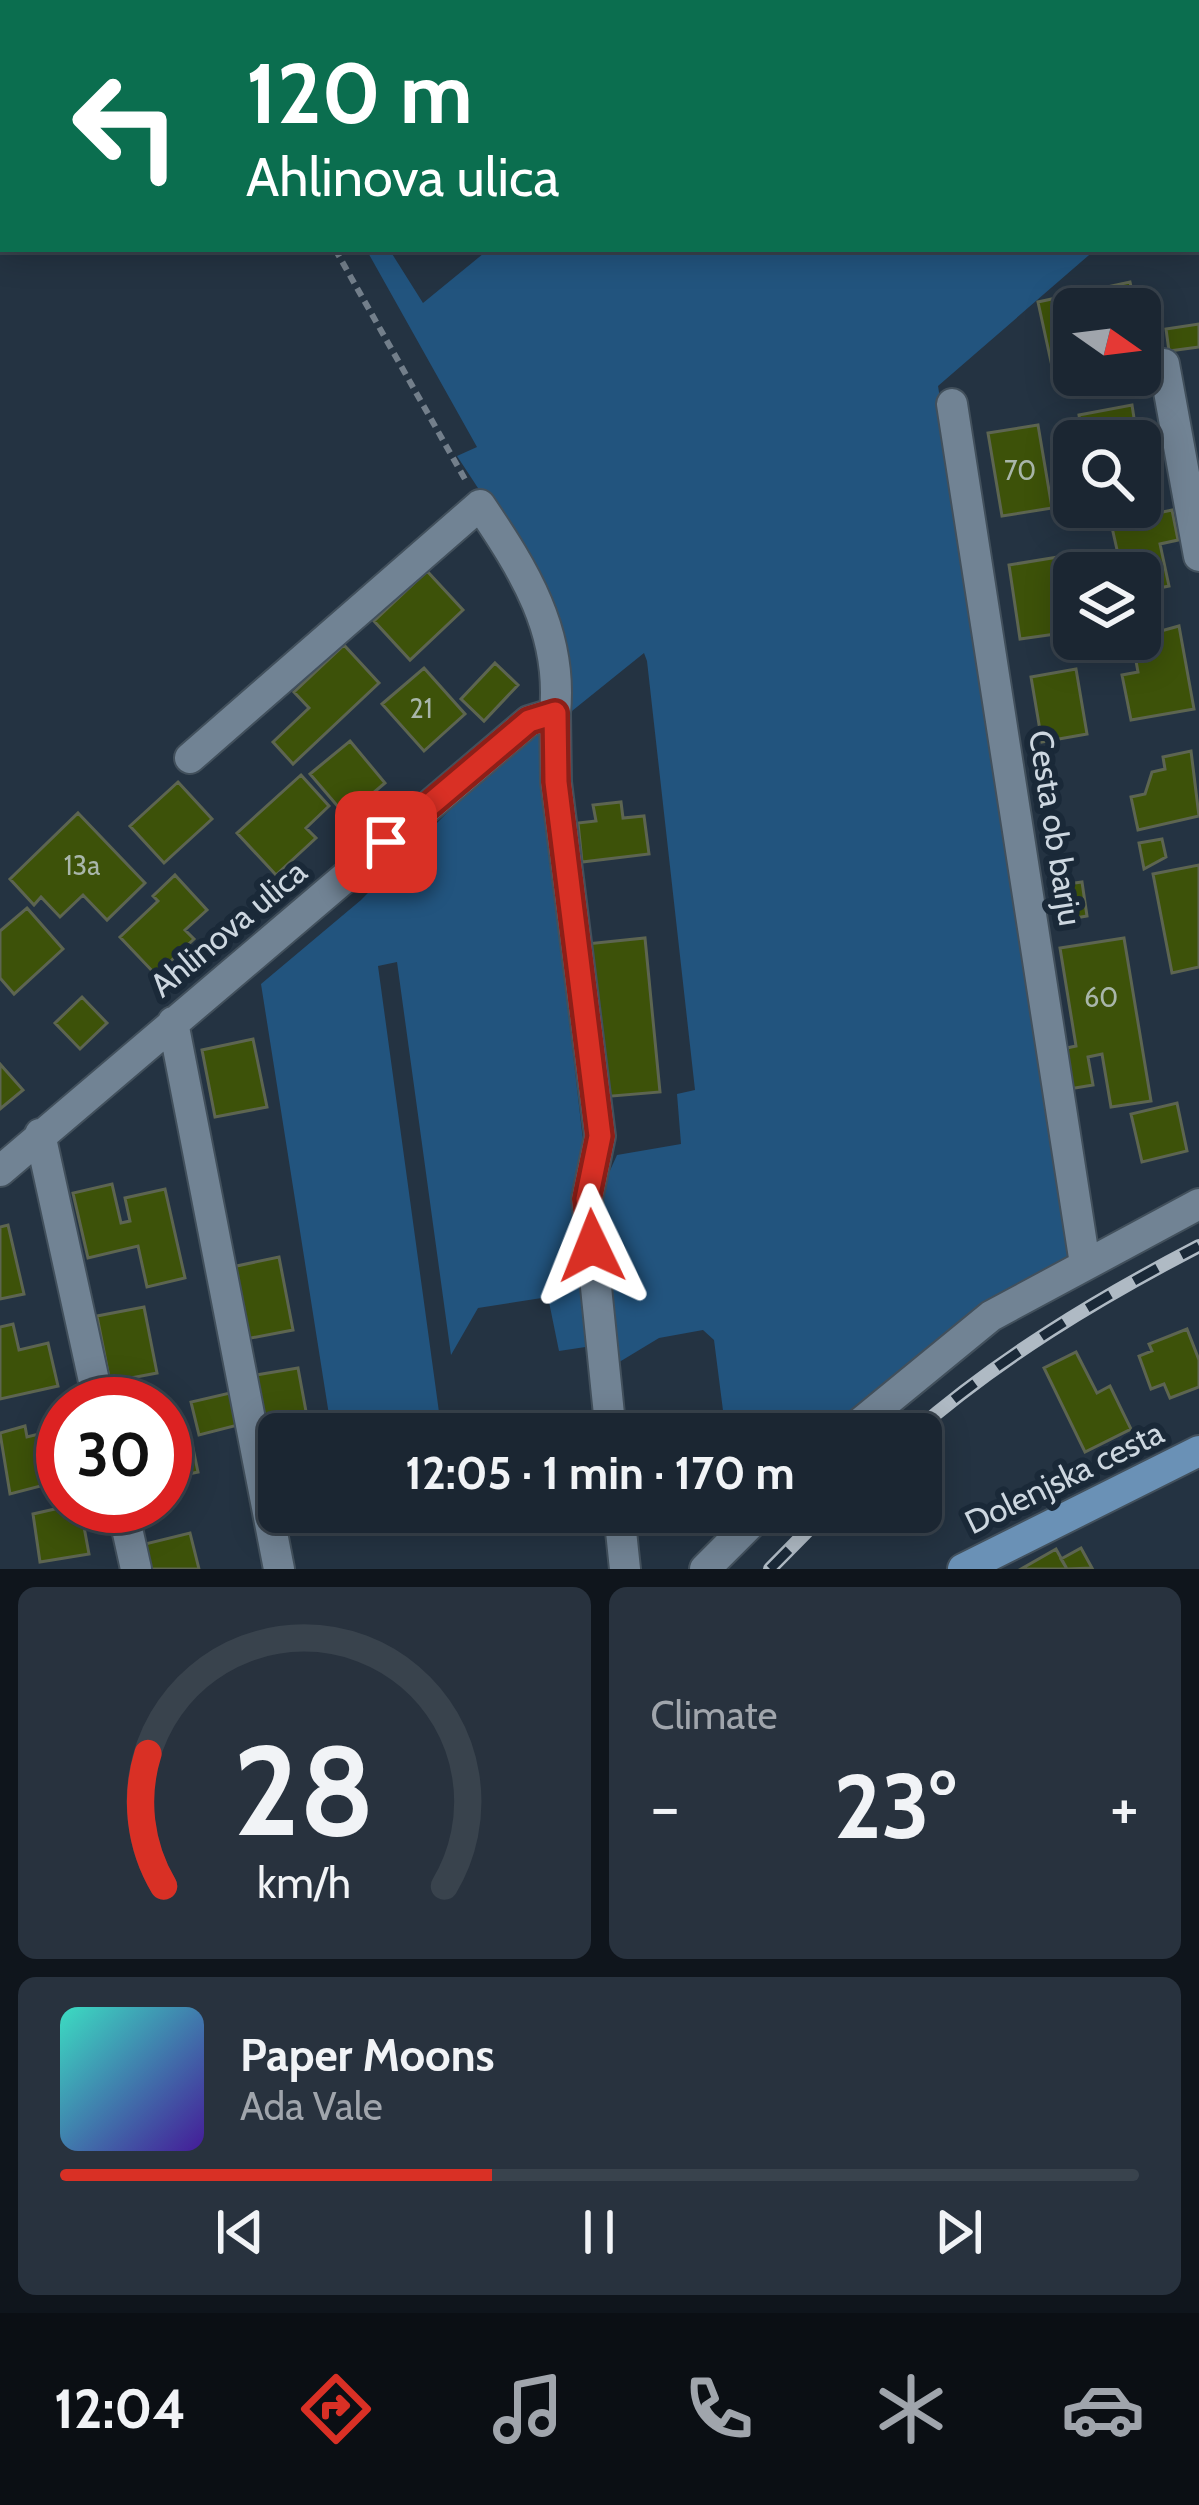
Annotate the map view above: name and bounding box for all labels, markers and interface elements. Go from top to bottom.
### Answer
text: 120 m [246,42,473,144]
icon: left [48,48,204,204]
text: Ahlinova ulica [246,144,559,210]
north arrow [1053,288,1161,396]
map controls [1053,288,1161,660]
button: search [1053,420,1161,528]
house number: 70 [1004,454,1036,487]
button: layers [1053,552,1161,660]
house number: 21 [410,692,432,725]
street label: Cesta ob barju [1021,727,1091,929]
pin [335,791,437,893]
icon: arrive [353,809,419,875]
house number: 13a [64,849,100,882]
street label: Ahlinova ulica [142,851,314,1005]
house number: 60 [1084,981,1118,1014]
position arrow [529,1183,655,1309]
speed limit sign: 30 [36,1377,192,1533]
street label: Dolenjska cesta [958,1412,1170,1542]
text: 12:05 · 1 min · 170 m [405,1446,795,1500]
text: Climate [651,1691,777,1739]
text: 28 [234,1715,375,1866]
text: 23° [834,1751,956,1861]
text: − [651,1766,680,1847]
text: + [1110,1766,1139,1847]
text: km/h [257,1857,351,1909]
text: Paper Moons [240,2028,495,2082]
text: Ada Vale [240,2082,383,2130]
icon: previous [207,2199,273,2265]
icon: pause [566,2199,632,2265]
icon: next [926,2199,992,2265]
icon: directions [294,2367,378,2451]
icon: music [486,2367,570,2451]
icon: phone [677,2367,761,2451]
icon: climate [869,2367,953,2451]
icon: car [1061,2367,1145,2451]
text: 12:04 [54,2376,186,2442]

